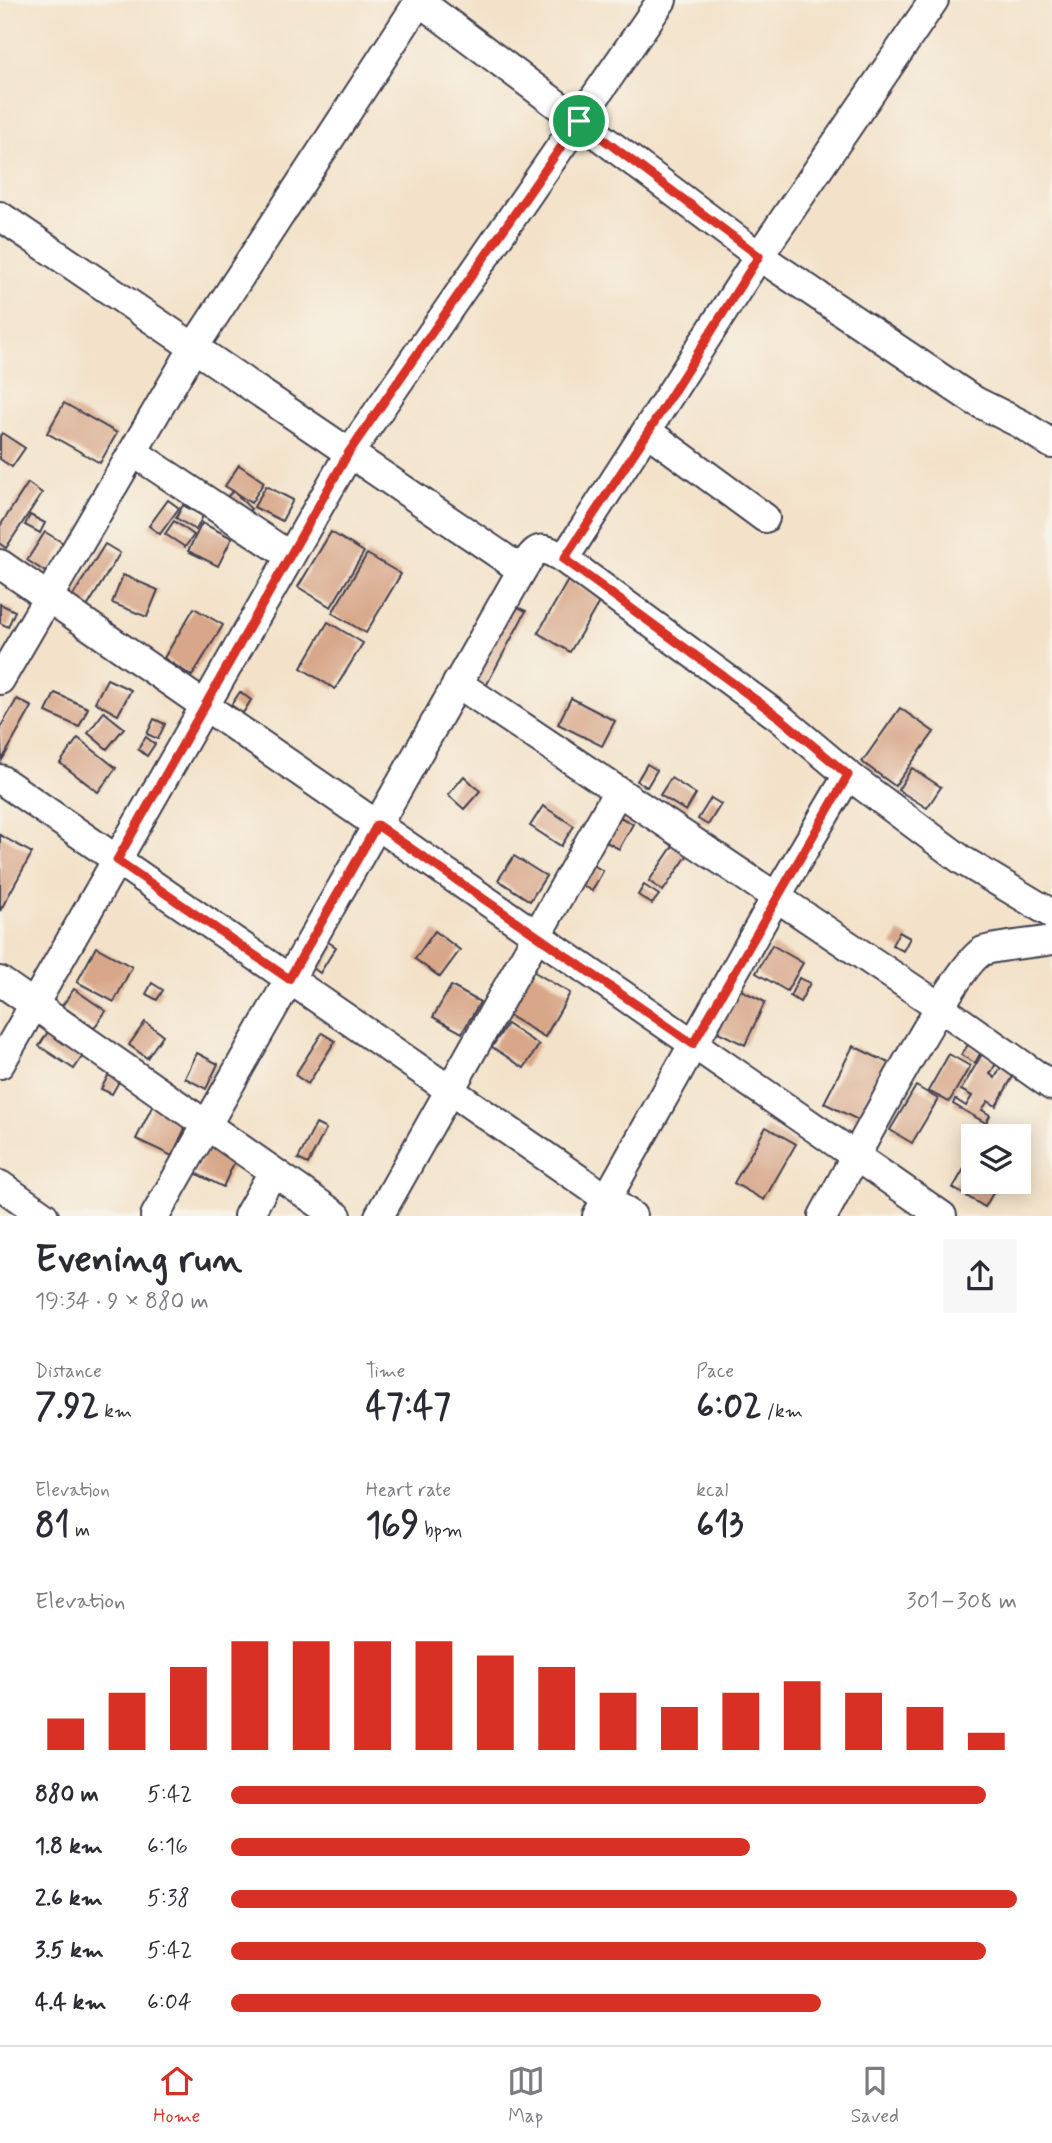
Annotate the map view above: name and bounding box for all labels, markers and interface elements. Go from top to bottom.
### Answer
pin [549,91,609,151]
icon: arrive [560,102,598,140]
map controls [961,1124,1031,1194]
button: layers [961,1124,1031,1194]
text: Evening run [35,1236,242,1285]
button: share [943,1239,1017,1313]
text: 19:34 · 9 × 880 m [35,1287,209,1317]
text: Distance [35,1359,102,1384]
text: Time [366,1359,405,1384]
text: Pace [696,1359,734,1384]
text: 7.92 [35,1384,99,1430]
text: 47:47 [366,1384,451,1430]
text: 6:02 [696,1384,762,1430]
text: km [99,1399,132,1424]
text: /km [762,1399,803,1424]
text: Elevation [35,1478,110,1503]
text: Heart rate [366,1478,451,1503]
text: kcal [696,1478,728,1503]
text: 81 [35,1503,70,1549]
text: 169 [366,1503,419,1549]
text: 613 [696,1503,744,1549]
text: m [70,1518,90,1543]
text: bpm [419,1518,462,1543]
text: Elevation [35,1587,126,1617]
text: 301–308 m [906,1587,1017,1617]
text: 880 m [35,1780,99,1810]
text: 5:42 [147,1780,192,1810]
text: 1.8 km [35,1832,103,1862]
text: 6:16 [147,1832,188,1862]
text: 2.6 km [35,1884,103,1914]
text: 5:38 [147,1884,190,1914]
text: 3.5 km [35,1936,104,1966]
text: 5:42 [147,1936,192,1966]
text: 4.4 km [35,1988,106,2018]
text: 6:04 [147,1988,192,2018]
tab: Home [153,2062,200,2129]
tab: Map [507,2062,545,2129]
tab: Saved [851,2062,899,2129]

